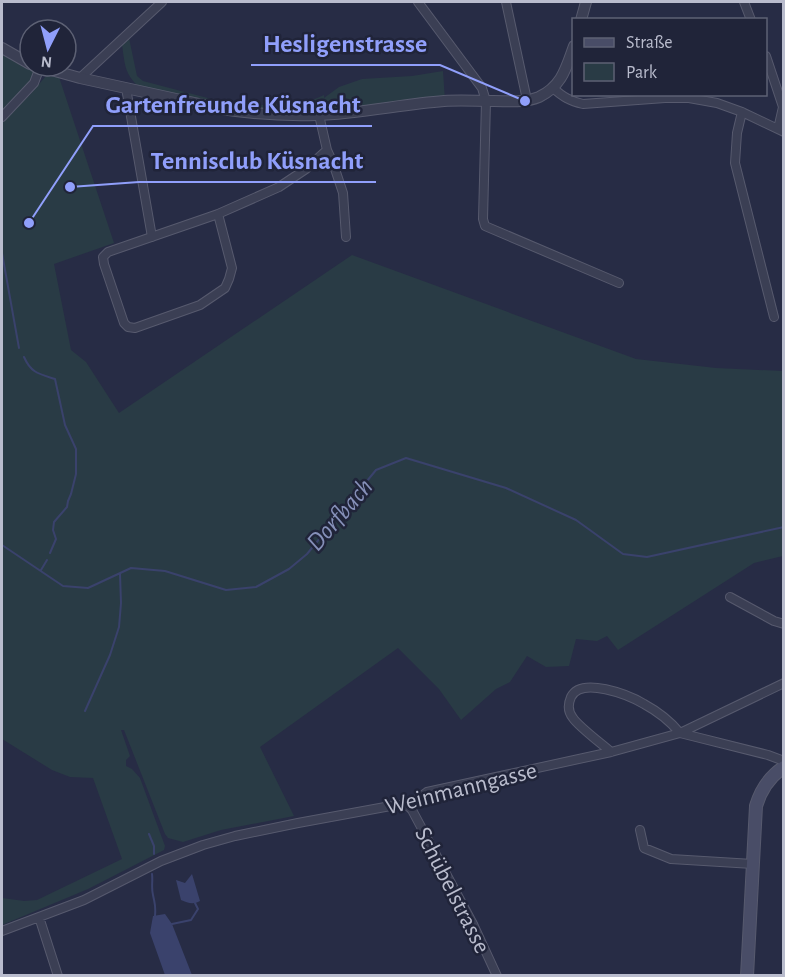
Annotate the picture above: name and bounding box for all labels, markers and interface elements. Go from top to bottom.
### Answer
north arrow [18,18,78,78]
legend [572,18,767,96]
callout: Hesligenstrasse [251,21,440,65]
text: Hesligenstrasse [263,31,427,57]
text: Straße [626,34,672,52]
text: N [40,53,53,70]
text: Park [626,64,658,82]
callout: Gartenfreunde Küsnacht [93,82,372,126]
text: Gartenfreunde Küsnacht [105,92,361,118]
callout: Tennisclub Küsnacht [139,138,376,182]
text: Tennisclub Küsnacht [151,148,364,174]
water label: Dorfbach [302,474,378,556]
street label: Weinmanngasse [383,759,539,819]
street label: Schübelstrasse [410,823,494,957]

